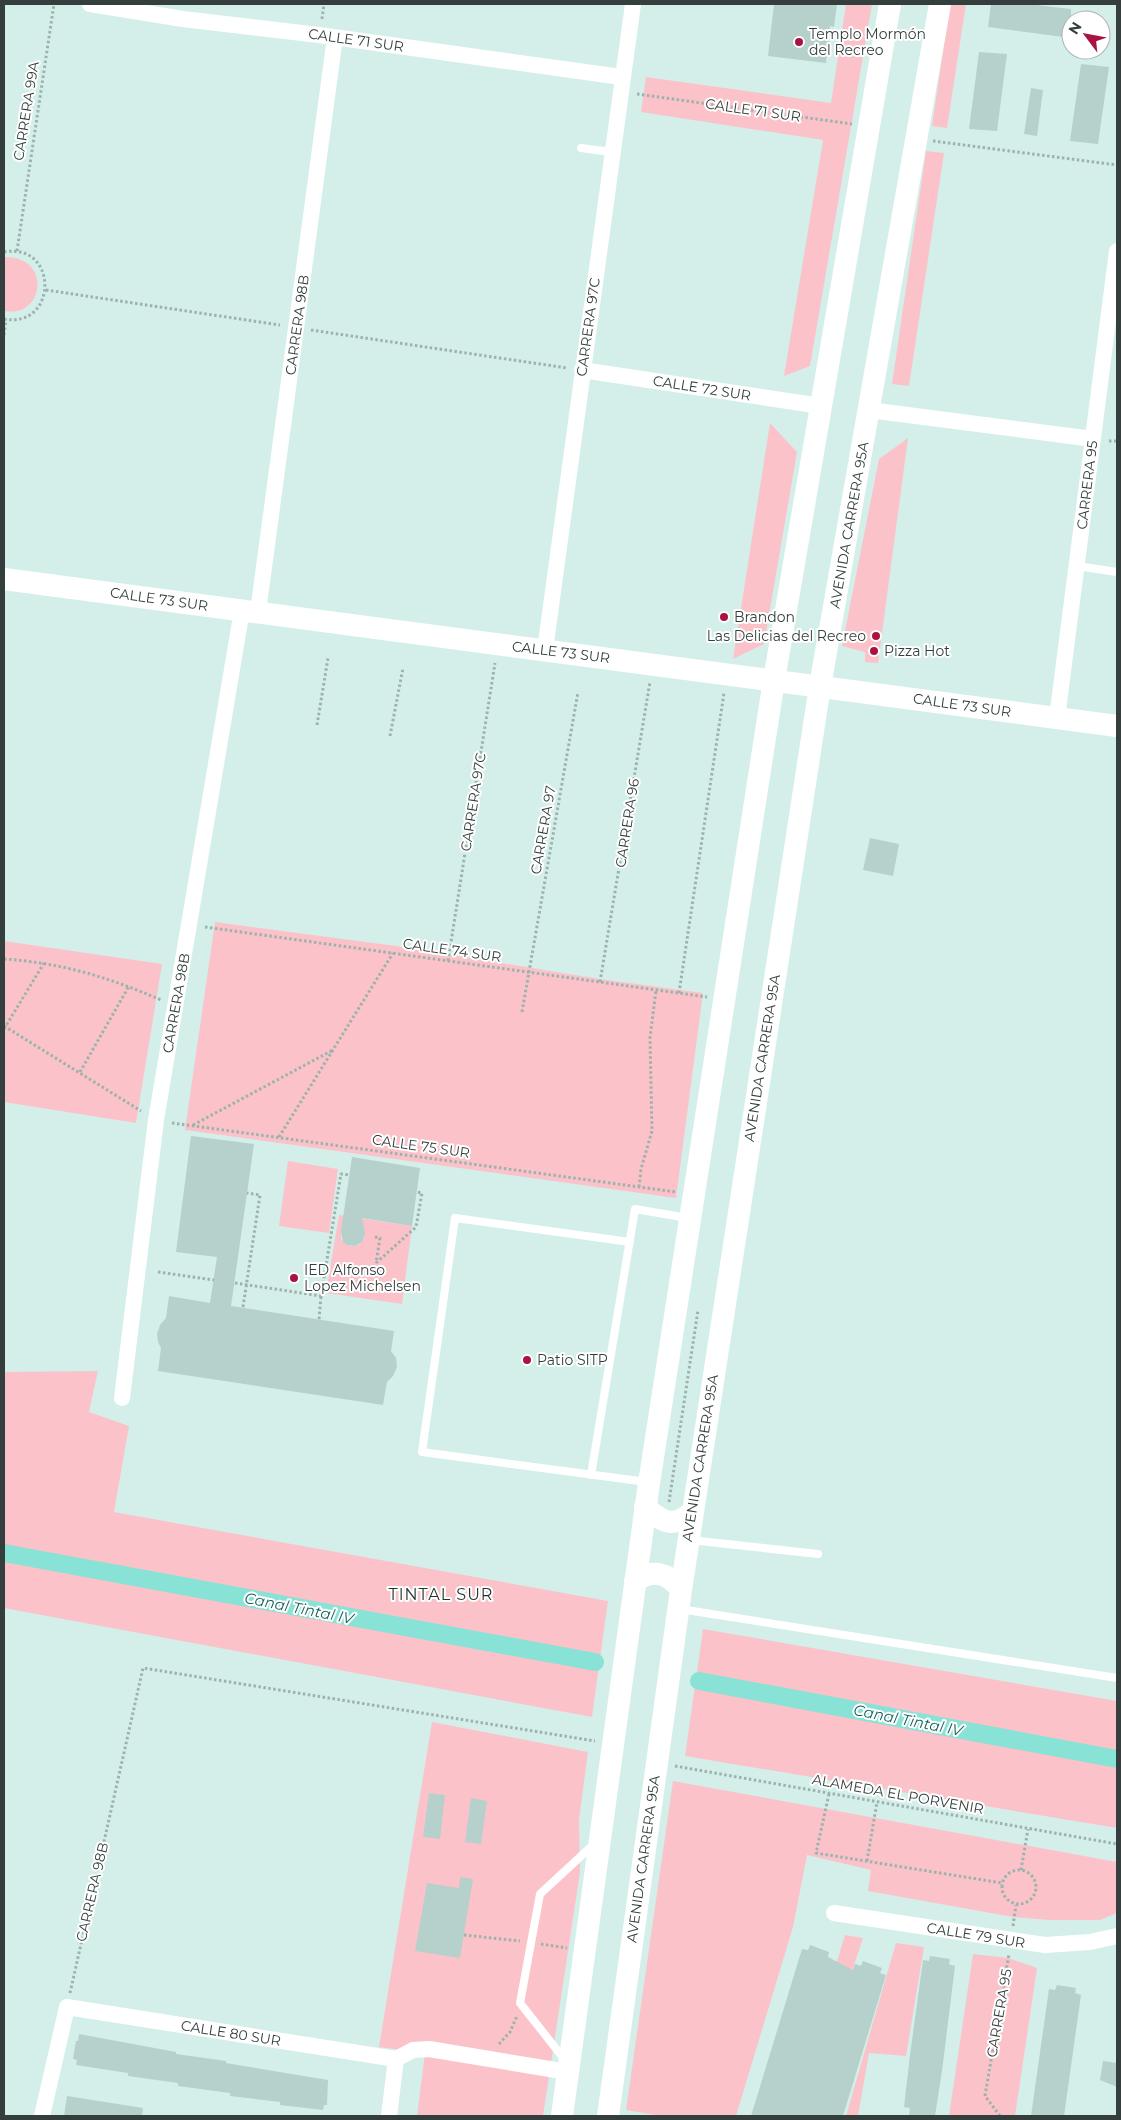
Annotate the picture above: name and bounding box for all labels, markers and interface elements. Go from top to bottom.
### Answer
north arrow [1061,10,1111,60]
text: N [1064,19,1086,38]
street label: CALLE 71 SUR [307,24,405,56]
place label: Templo Mormón del Recreo [809,25,926,59]
marker: Templo Mormón del Recreo [793,36,805,48]
street label: CARRERA 99A [9,59,43,162]
street label: CALLE 71 SUR [704,94,802,126]
street label: CARRERA 98B [281,274,313,376]
street label: CARRERA 97C [572,276,604,378]
street label: CALLE 72 SUR [652,371,752,405]
street label: AVENIDA CARRERA 95A [825,439,873,610]
street label: CARRERA 95 [1073,439,1101,531]
street label: CALLE 73 SUR [109,583,209,615]
place label: Brandon [734,608,795,626]
marker: Brandon [718,611,730,623]
place label: Las Delicias del Recreo [707,627,866,645]
marker: Las Delicias del Recreo [870,630,882,642]
street label: CALLE 73 SUR [511,637,611,667]
place label: Pizza Hot [884,642,950,660]
marker: Pizza Hot [868,645,880,657]
street label: CALLE 73 SUR [912,689,1012,721]
street label: CARRERA 97C [456,751,490,853]
street label: CARRERA 96 [611,777,643,869]
street label: CARRERA 97 [526,784,560,876]
street label: CALLE 74 SUR [402,934,502,966]
street label: CARRERA 98B [158,952,194,1054]
street label: AVENIDA CARRERA 95A [740,972,784,1143]
street label: CALLE 75 SUR [371,1130,471,1162]
place label: IED Alfonso Lopez Michelsen [304,1261,421,1295]
marker: IED Alfonso Lopez Michelsen [288,1272,300,1284]
place label: Patio SITP [537,1351,608,1369]
marker: Patio SITP [521,1354,533,1366]
street label: AVENIDA CARRERA 95A [678,1372,722,1543]
district label: TINTAL SUR [389,1585,493,1604]
water label: Canal Tintal IV [243,1588,357,1628]
water label: Canal Tintal IV [852,1700,966,1740]
street label: ALAMEDA EL PORVENIR [811,1770,985,1818]
street label: AVENIDA CARRERA 95A [622,1773,664,1944]
street label: CARRERA 98B [72,1841,112,1943]
street label: CALLE 79 SUR [925,1918,1027,1952]
street label: CARRERA 95 [982,1967,1016,2059]
street label: CALLE 80 SUR [180,2016,282,2050]

